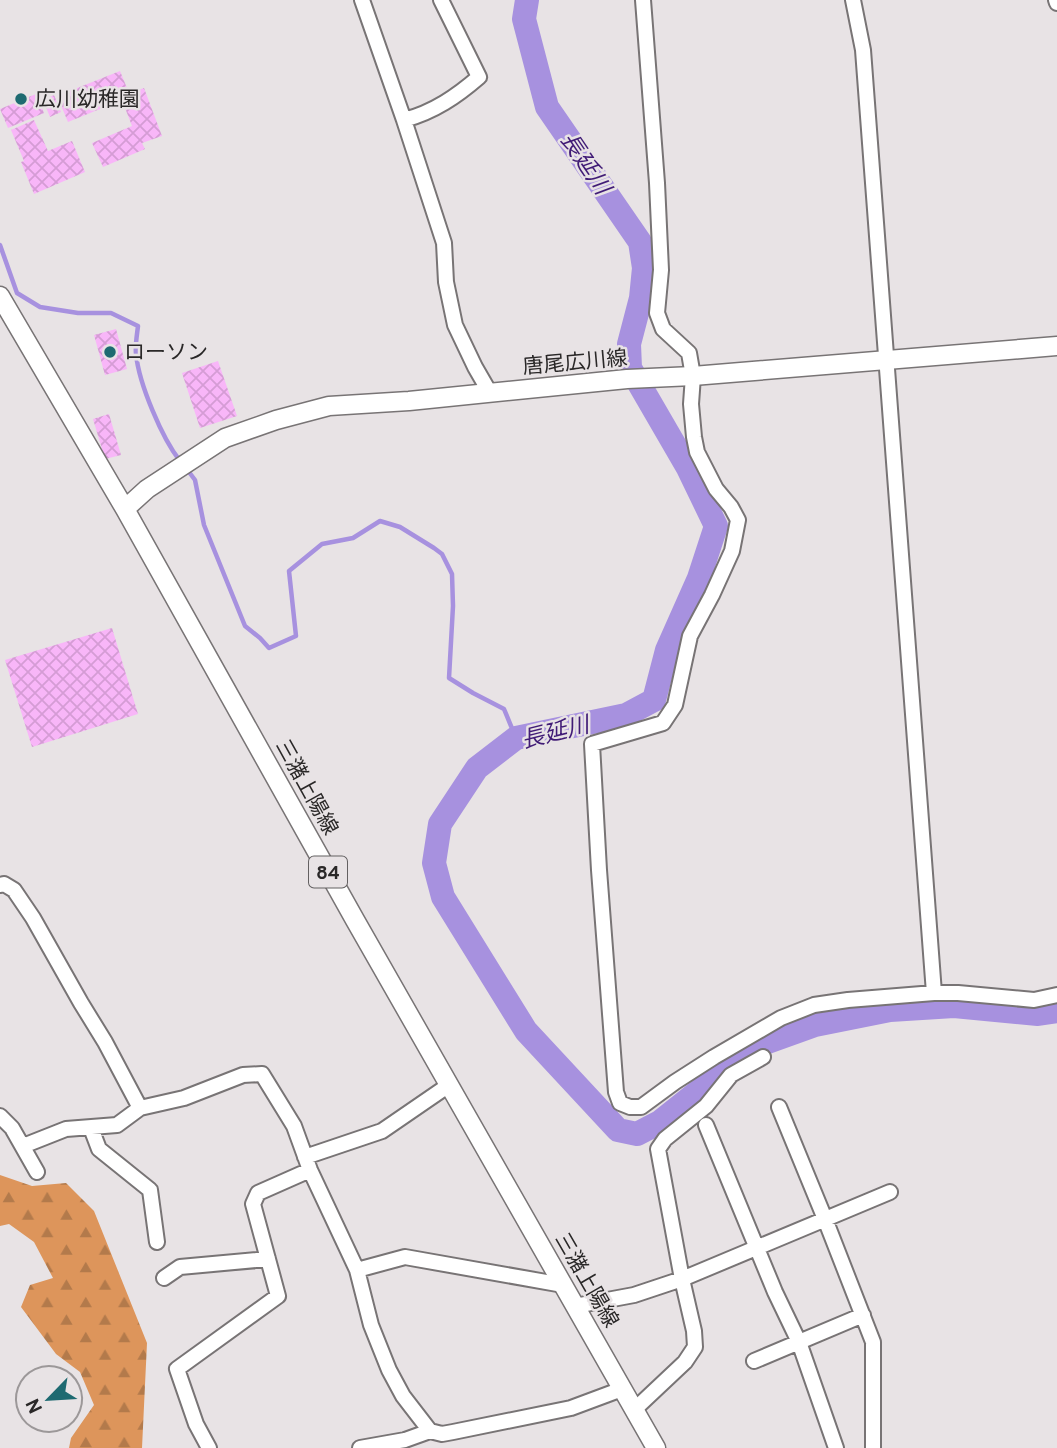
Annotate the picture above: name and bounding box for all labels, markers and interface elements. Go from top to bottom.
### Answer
place label: 広川幼稚園 [35,87,140,114]
marker: 広川幼稚園 [13,91,29,107]
water label: 長延川 [553,128,617,204]
place label: ローソン [124,340,208,367]
marker: ローソン [102,344,118,360]
street label: 唐尾広川線 [522,345,629,382]
water label: 長延川 [519,711,595,757]
street label: 三潴上陽線 [268,735,343,840]
road number: 84 [309,856,347,888]
street label: 三潴上陽線 [548,1229,624,1333]
north arrow [14,1364,84,1434]
text: N [22,1394,49,1417]

